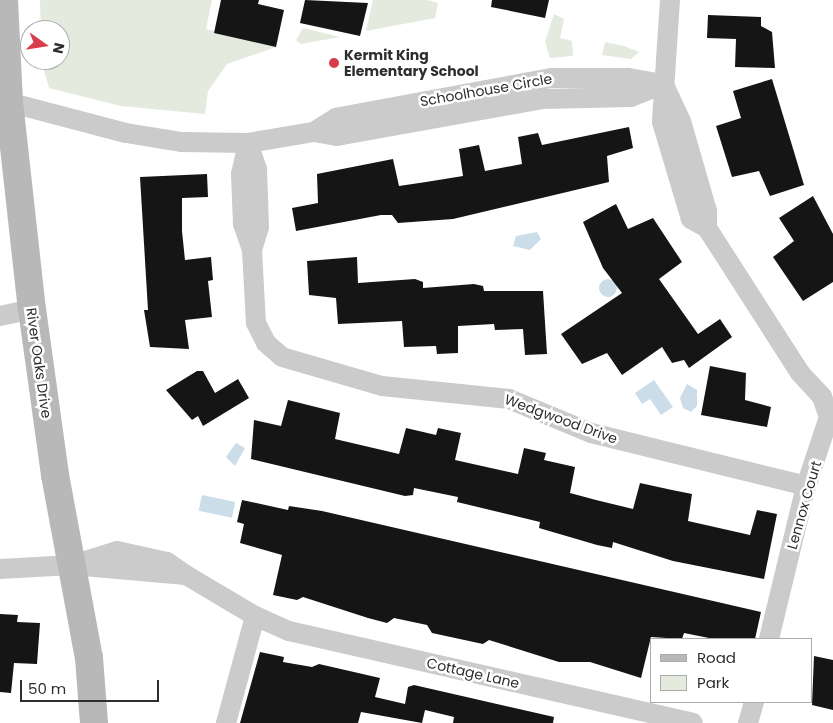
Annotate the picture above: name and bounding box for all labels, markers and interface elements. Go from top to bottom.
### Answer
north arrow [20,20,70,70]
text: N [48,41,70,56]
place label: Kermit King Elementary School [344,47,479,80]
marker: Kermit King Elementary School [328,57,340,69]
street label: Schoolhouse Circle [419,70,553,110]
street label: River Oaks Drive [23,307,55,419]
street label: Wedgwood Drive [502,391,620,447]
street label: Lennox Court [783,459,825,551]
legend [650,638,813,703]
text: Road [697,647,736,668]
street label: Cottage Lane [425,654,521,692]
scale bar [22,670,161,702]
text: Park [697,672,729,693]
text: 50 m [28,678,66,699]

